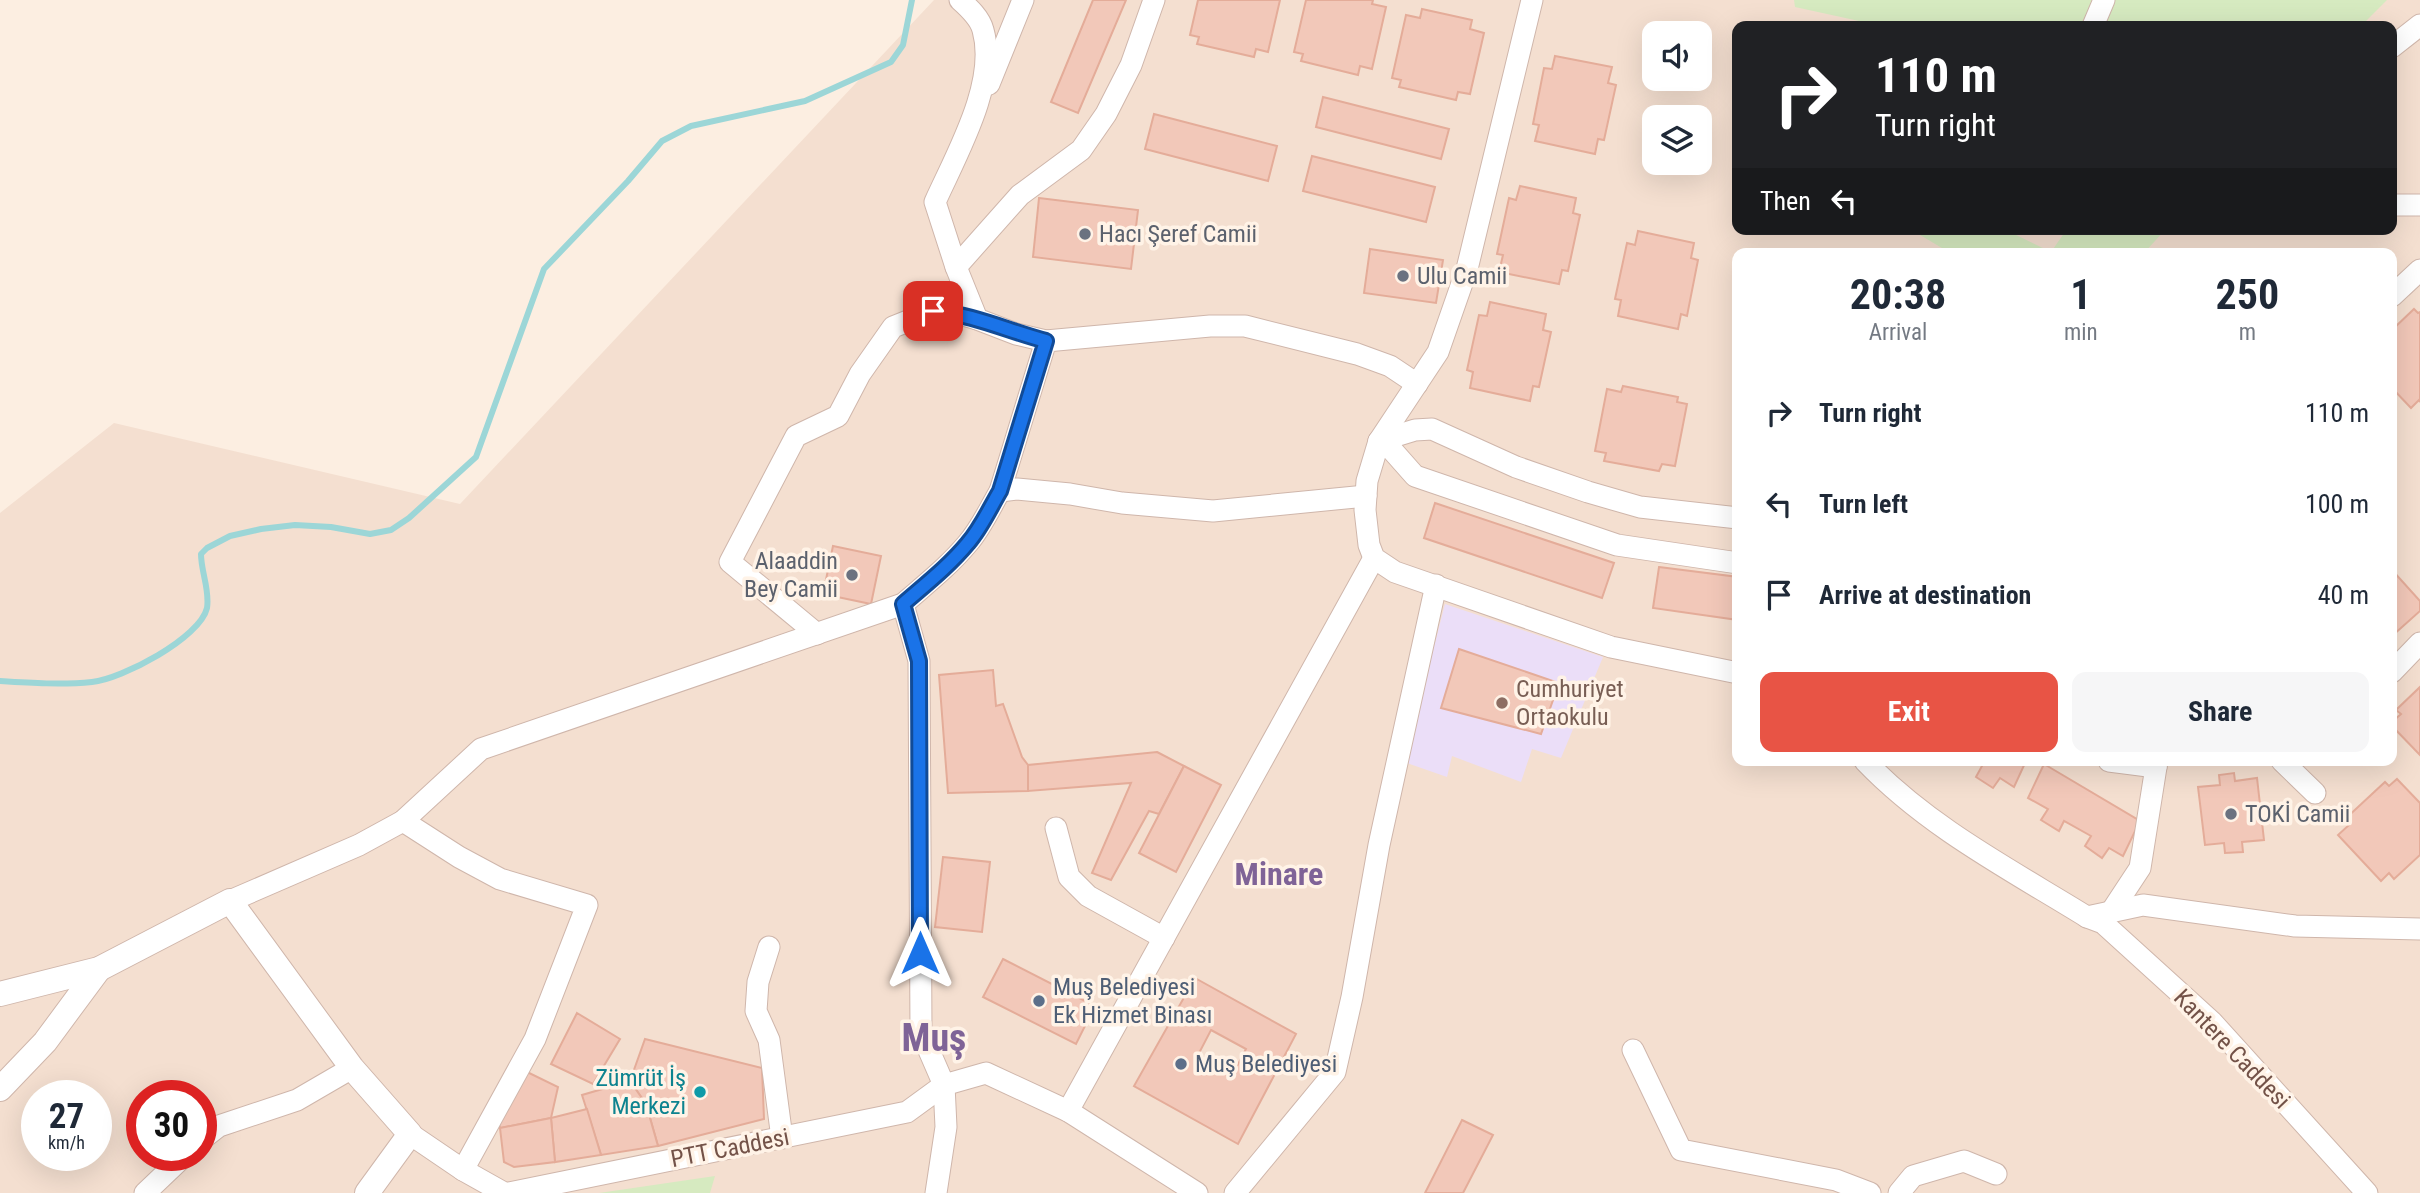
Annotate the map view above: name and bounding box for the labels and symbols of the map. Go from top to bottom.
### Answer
place label: Hacı Şeref Camii [1099,220,1257,248]
marker: Hacı Şeref Camii [1077,226,1093,242]
place label: Ulu Camii [1417,262,1507,290]
marker: Ulu Camii [1395,268,1411,284]
pin [903,281,963,341]
place label: Alaaddin Bey Camii [744,547,838,603]
marker: Alaaddin Bey Camii [844,567,860,583]
place label: Cumhuriyet Ortaokulu [1516,675,1623,731]
marker: Cumhuriyet Ortaokulu [1494,695,1510,711]
place label: TOKİ Camii [2245,800,2350,828]
marker: TOKİ Camii [2223,806,2239,822]
district label: Minare [1235,855,1323,893]
position arrow [883,916,957,990]
place label: Muş Belediyesi Ek Hizmet Binası [1053,973,1212,1029]
street label: Kantere Caddesi [2168,984,2296,1114]
marker: Muş Belediyesi Ek Hizmet Binası [1031,993,1047,1009]
district label: Muş [902,1016,966,1060]
place label: Muş Belediyesi [1195,1050,1337,1078]
marker: Muş Belediyesi [1173,1056,1189,1072]
place label: Zümrüt İş Merkezi [596,1064,686,1120]
speed limit sign: 30 [126,1080,217,1171]
marker: Zümrüt İş Merkezi [692,1084,708,1100]
street label: PTT Caddesi [668,1123,792,1173]

